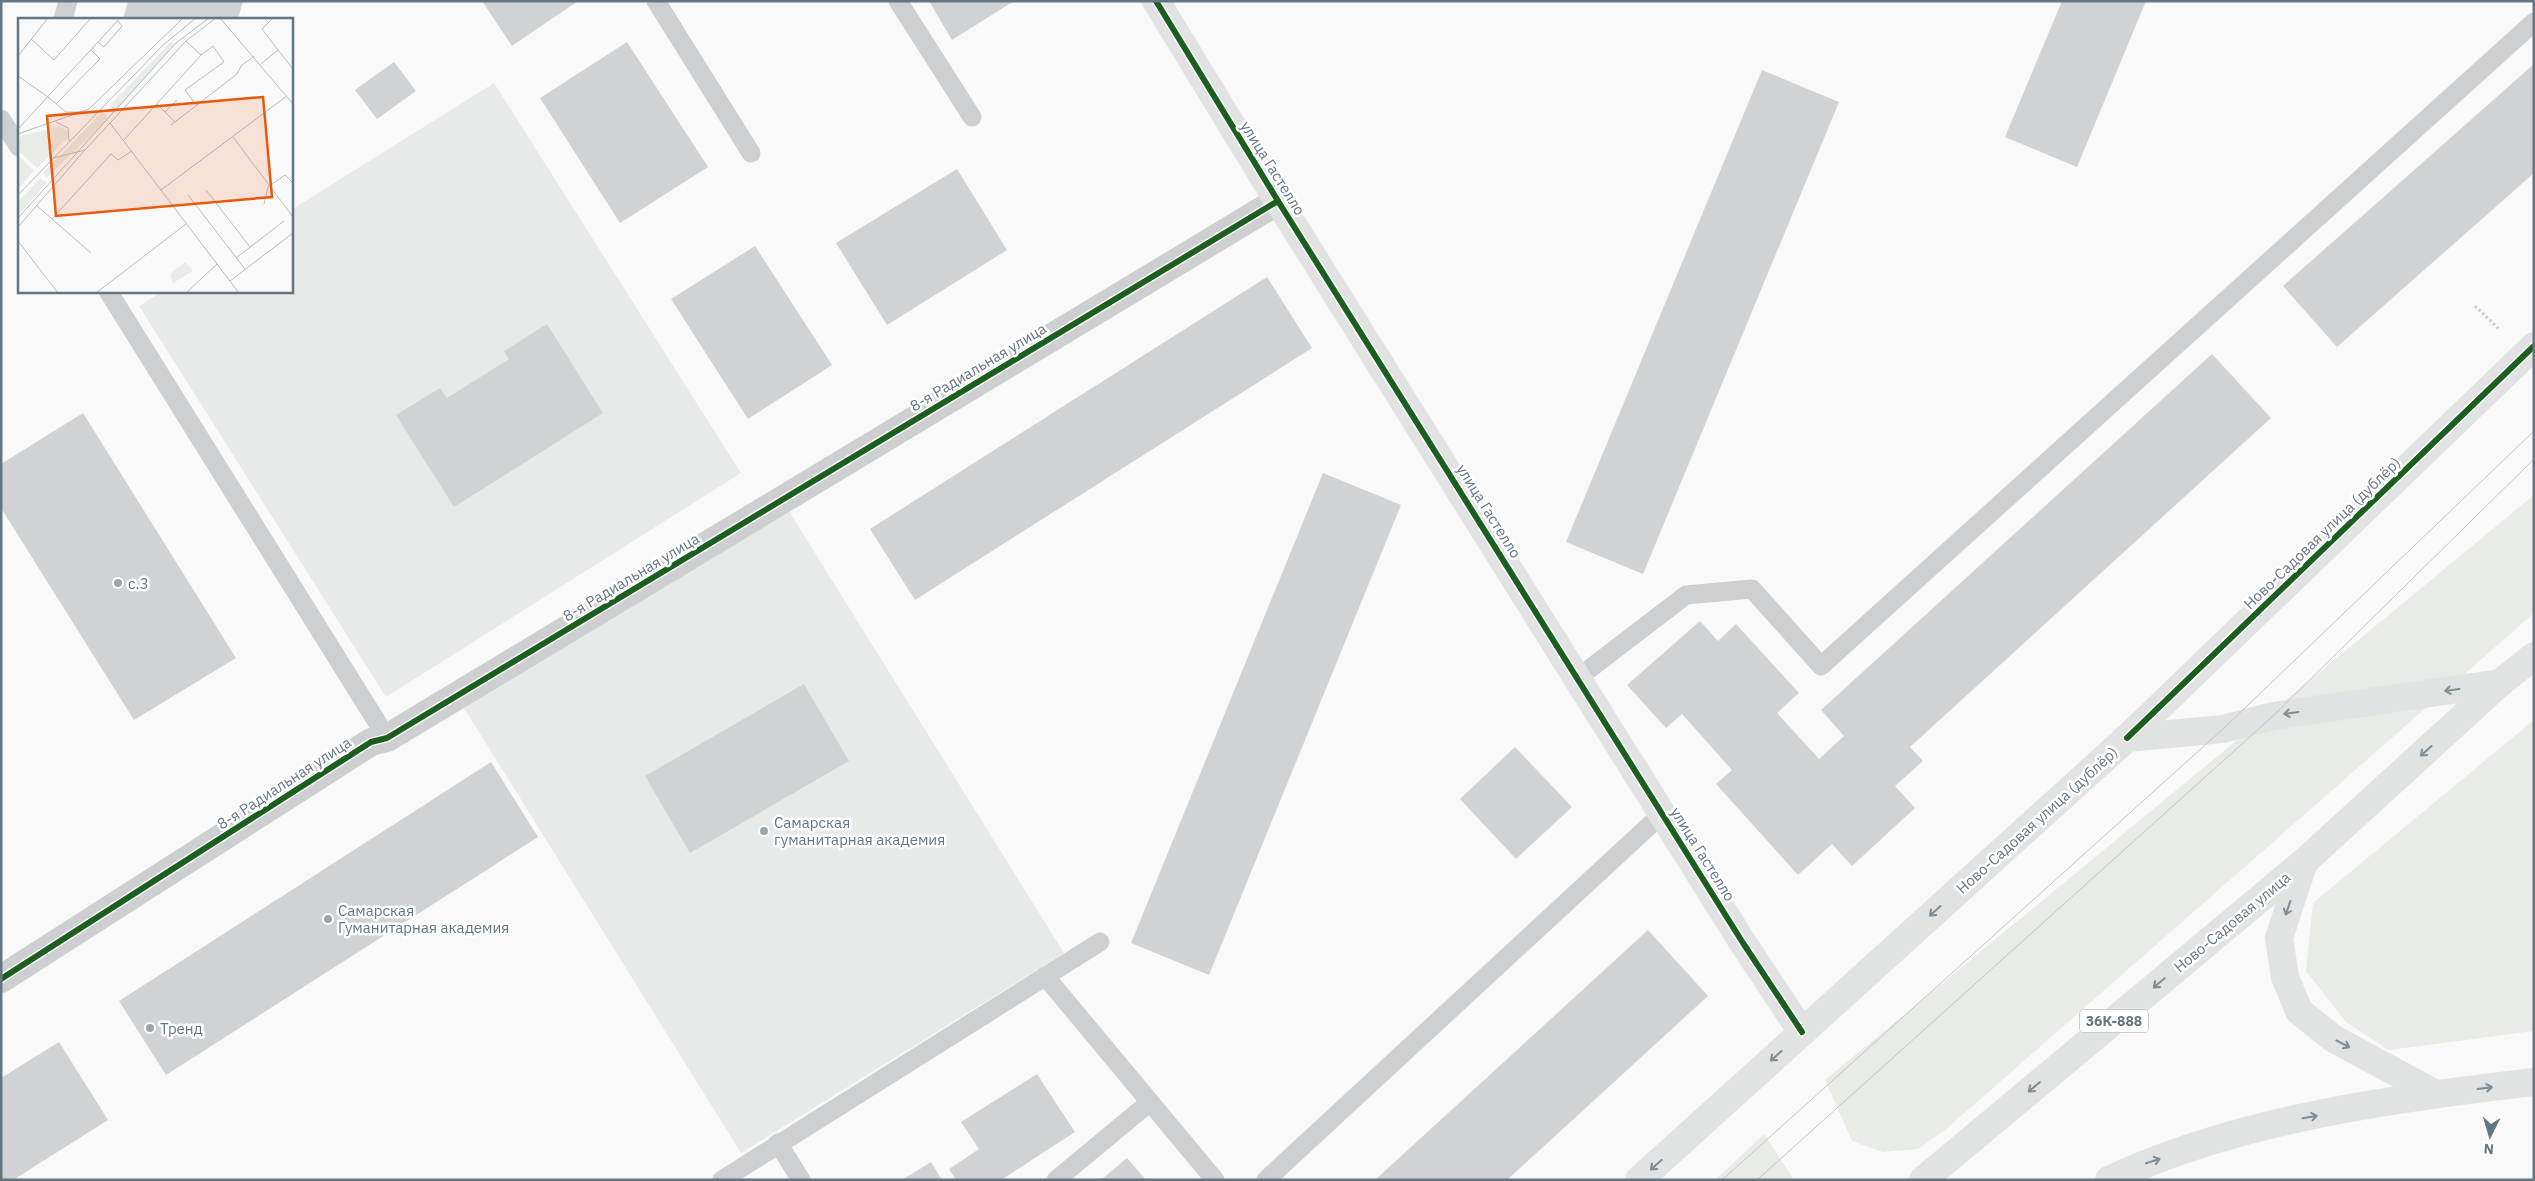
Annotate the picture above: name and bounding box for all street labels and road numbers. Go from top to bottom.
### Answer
street label: улица Гастелло [1236,117,1310,219]
street label: 8-я Радиальная улица [906,319,1050,415]
street label: Ново-Садовая улица (дублёр) [2240,453,2404,613]
street label: улица Гастелло [1452,460,1526,562]
street label: 8-я Радиальная улица [559,529,703,625]
street label: 8-я Радиальная улица [213,733,355,833]
street label: Ново-Садовая улица (дублёр) [1952,742,2122,898]
street label: улица Гастелло [1666,803,1740,905]
street label: Ново-Садовая улица [2170,868,2294,976]
road number: 36К-888 [2080,1009,2148,1032]

